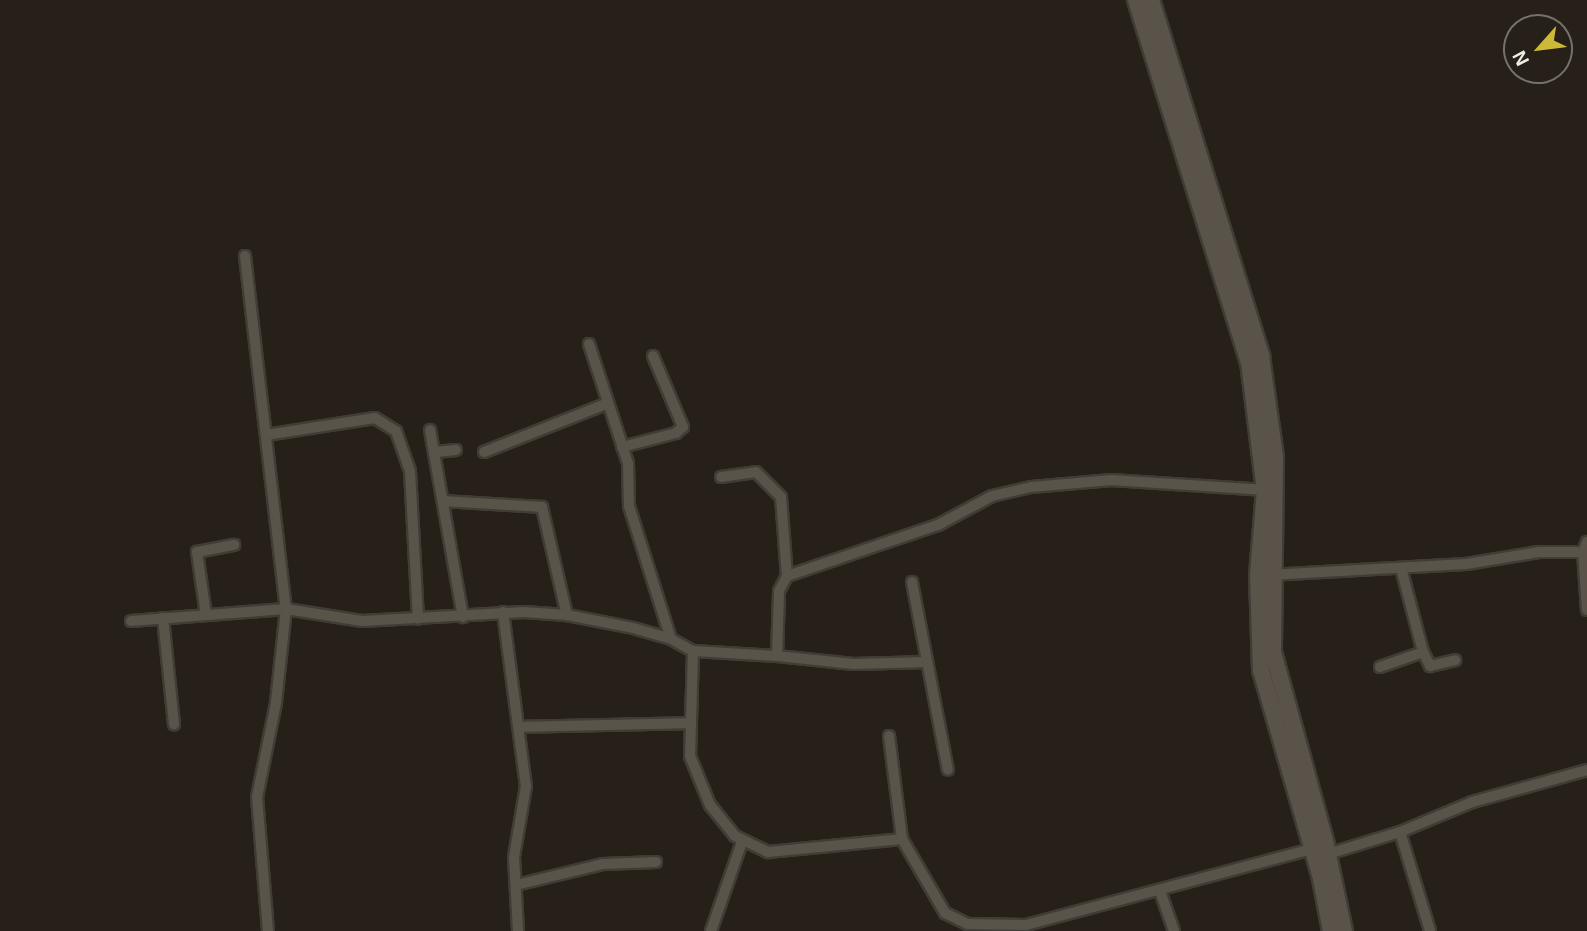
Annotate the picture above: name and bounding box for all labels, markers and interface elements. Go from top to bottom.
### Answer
north arrow [1503,14,1573,84]
text: N [1508,47,1533,69]

